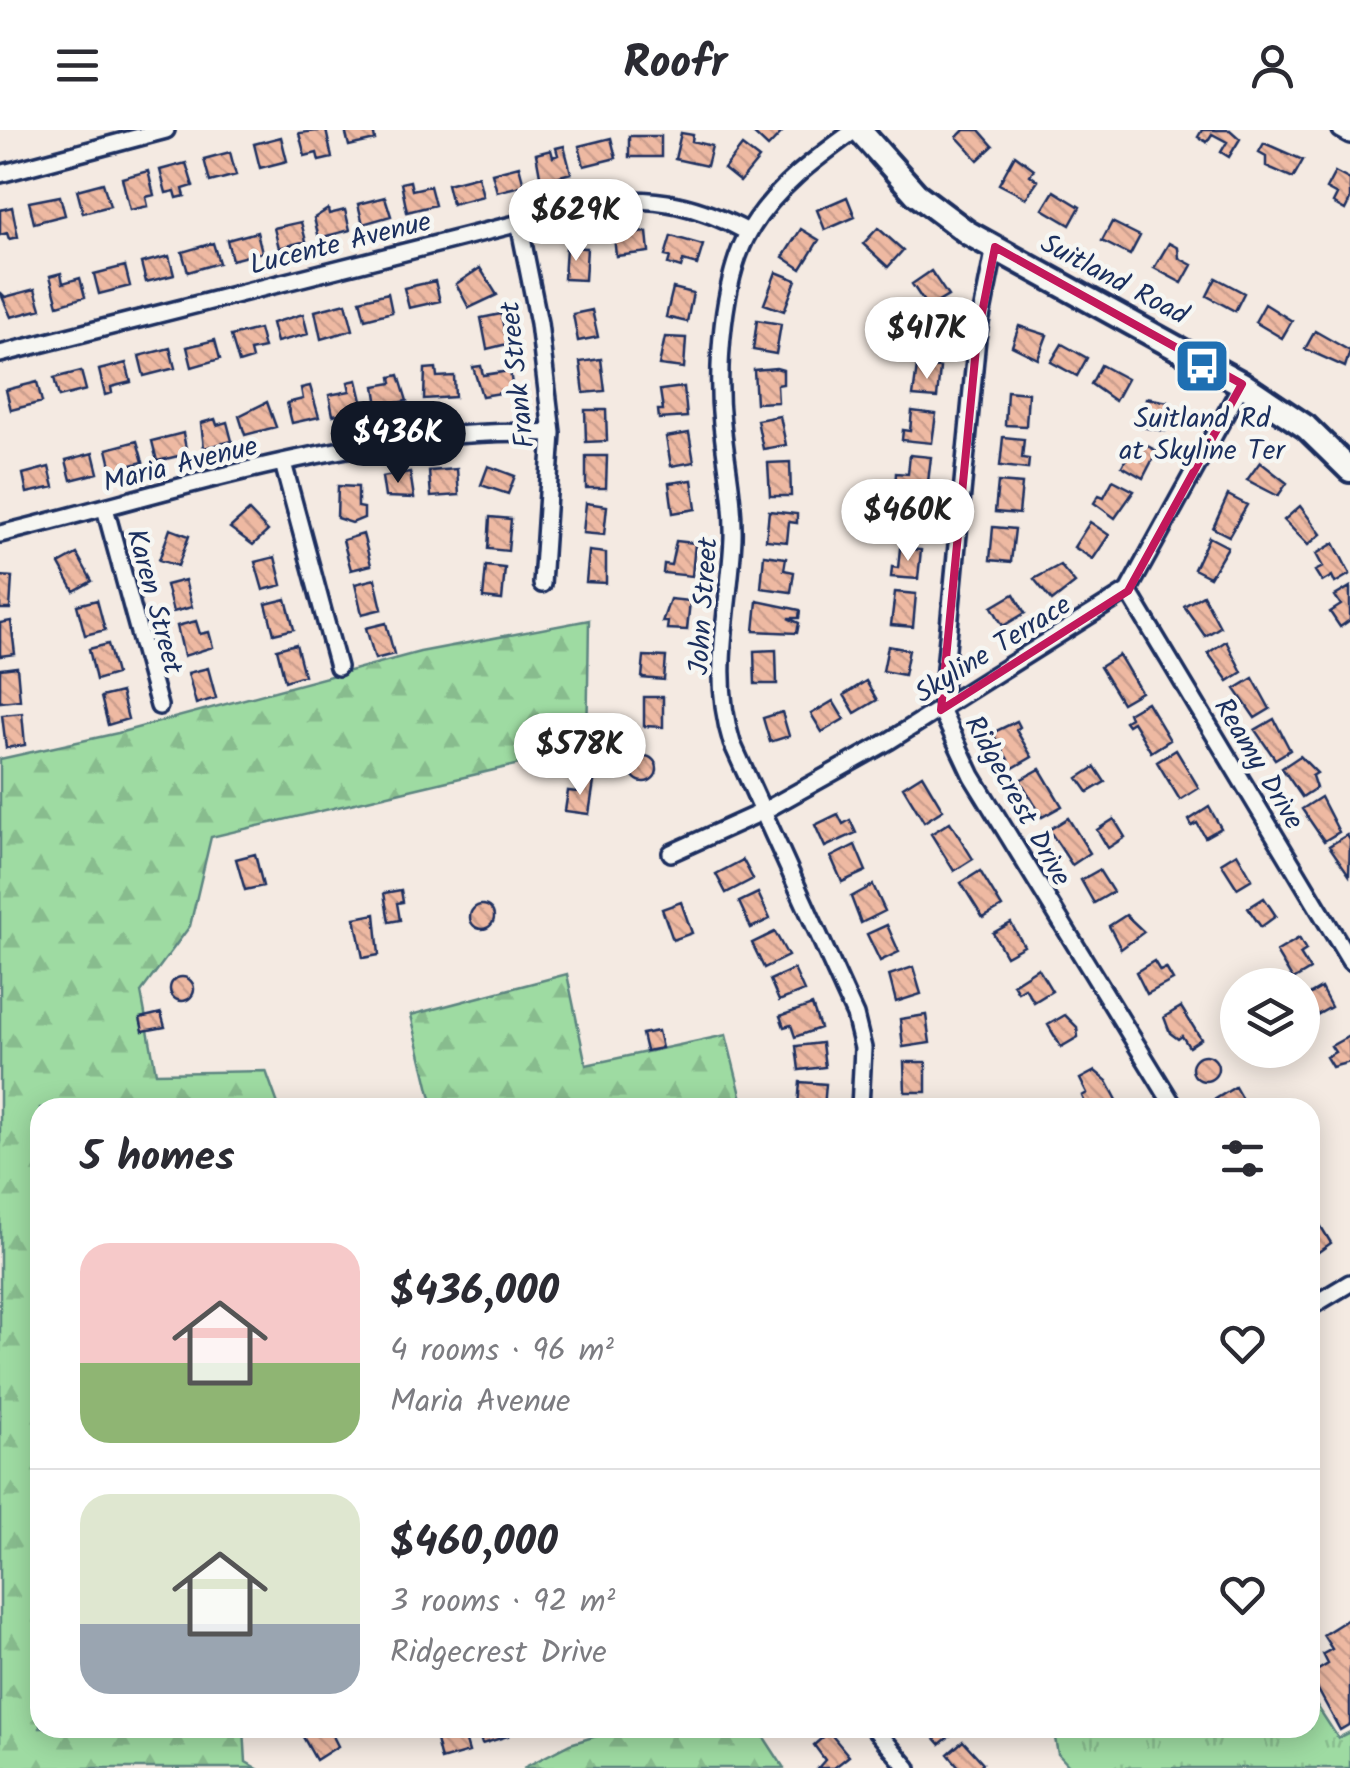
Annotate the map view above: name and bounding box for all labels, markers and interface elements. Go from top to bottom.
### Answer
text: Roofr [623,29,727,101]
icon: menu [50,38,105,93]
icon: person [1245,38,1300,93]
pin: $629K [506,179,646,264]
text: $629K [531,186,621,237]
street label: Lucente Avenue [245,200,437,289]
street label: Suitland Road [1032,222,1197,339]
pin: $417K [857,297,997,382]
street label: Frank Street [488,298,549,450]
text: $417K [887,304,967,355]
bus stop icon: Suitland Rd at Skyline Ter [1172,336,1232,396]
place label: Suitland Rd at Skyline Ter [1119,397,1286,474]
pin: $436K [328,401,468,486]
text: $436K [353,408,443,459]
street label: Maria Avenue [99,424,263,506]
pin: $460K [838,479,978,564]
text: $460K [863,486,953,537]
street label: Karen Street [113,524,195,680]
street label: John Street [677,535,732,677]
street label: Skyline Terrace [906,584,1081,716]
street label: Reamy Drive [1201,690,1315,839]
street label: Ridgecrest Drive [951,707,1083,895]
pin: $578K [510,713,650,798]
text: $578K [536,720,624,771]
map controls [1220,968,1320,1068]
button: layers [1220,968,1320,1068]
text: 5 homes [80,1125,235,1192]
icon: filters [1215,1131,1270,1186]
text: $436,000 [390,1259,559,1326]
icon: home [160,1283,280,1403]
icon: heart [1215,1316,1270,1371]
text: 4 rooms · 96 m² [390,1326,614,1377]
text: Maria Avenue [390,1377,571,1428]
text: $460,000 [390,1510,558,1577]
icon: home [160,1534,280,1654]
icon: heart [1215,1567,1270,1622]
text: 3 rooms · 92 m² [390,1577,615,1628]
text: Ridgecrest Drive [390,1628,607,1679]

